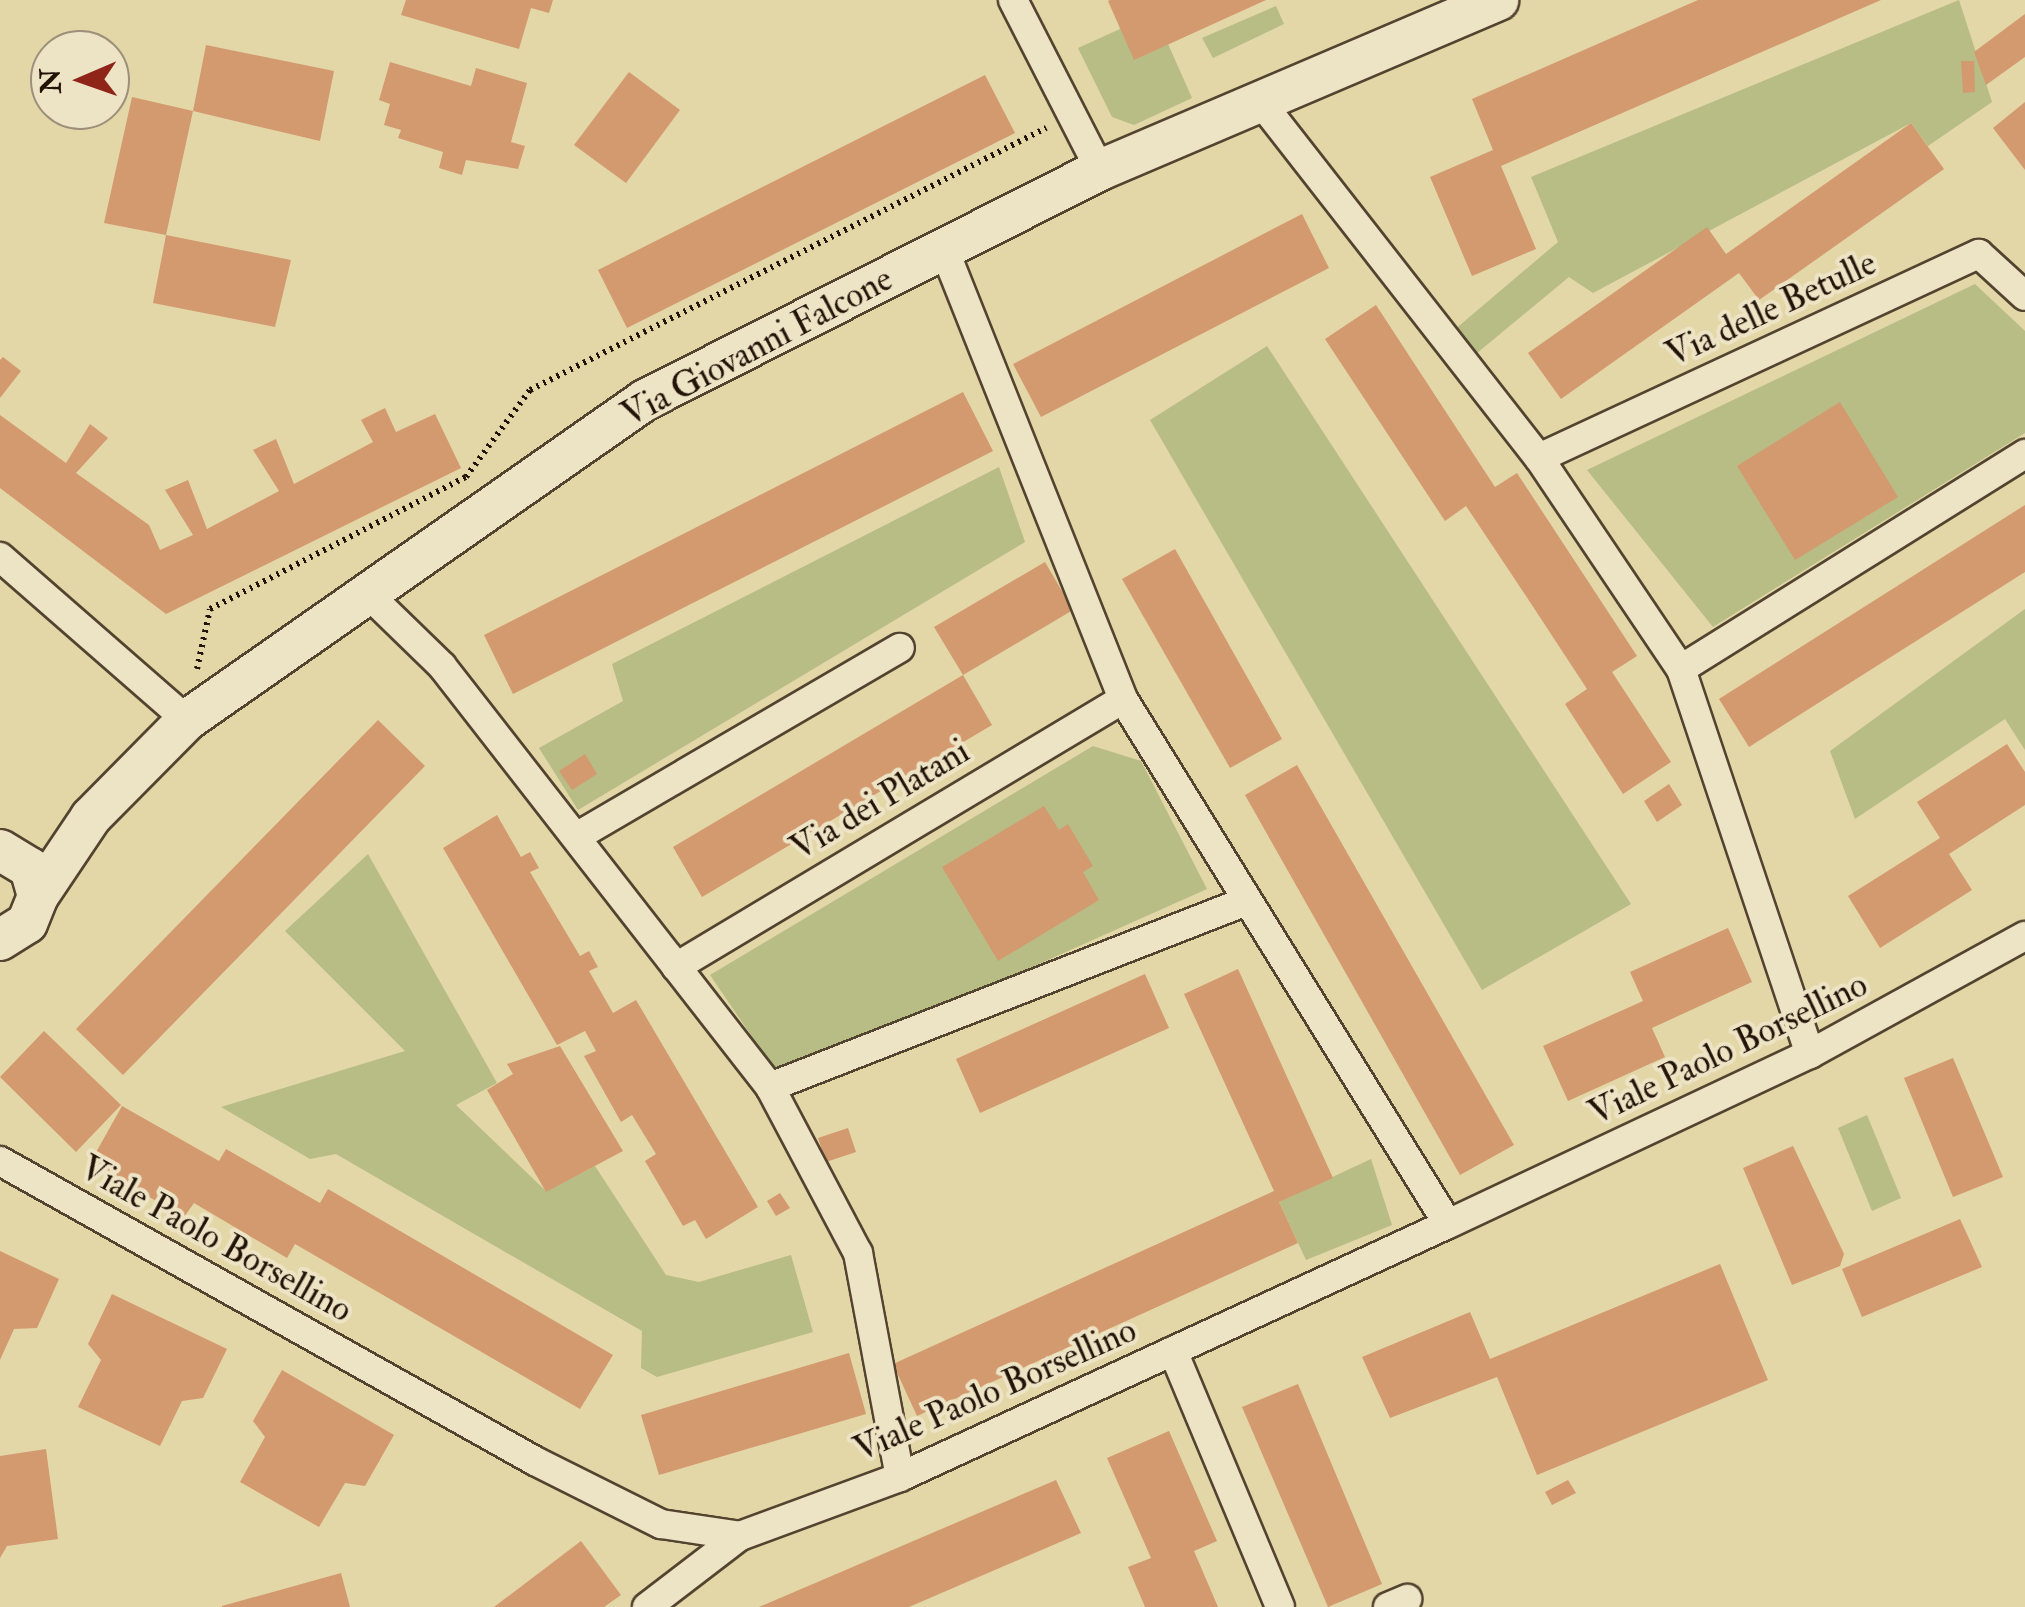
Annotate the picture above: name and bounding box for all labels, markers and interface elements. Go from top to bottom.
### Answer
north arrow [30,30,130,130]
text: N [34,68,69,94]
street label: Via delle Betulle [1659,242,1883,376]
street label: Via Giovanni Falcone [614,258,900,436]
street label: Via dei Platani [783,730,977,870]
street label: Viale Paolo Borsellino [1582,963,1874,1135]
street label: Viale Paolo Borsellino [73,1147,359,1331]
street label: Viale Paolo Borsellino [847,1309,1143,1471]

